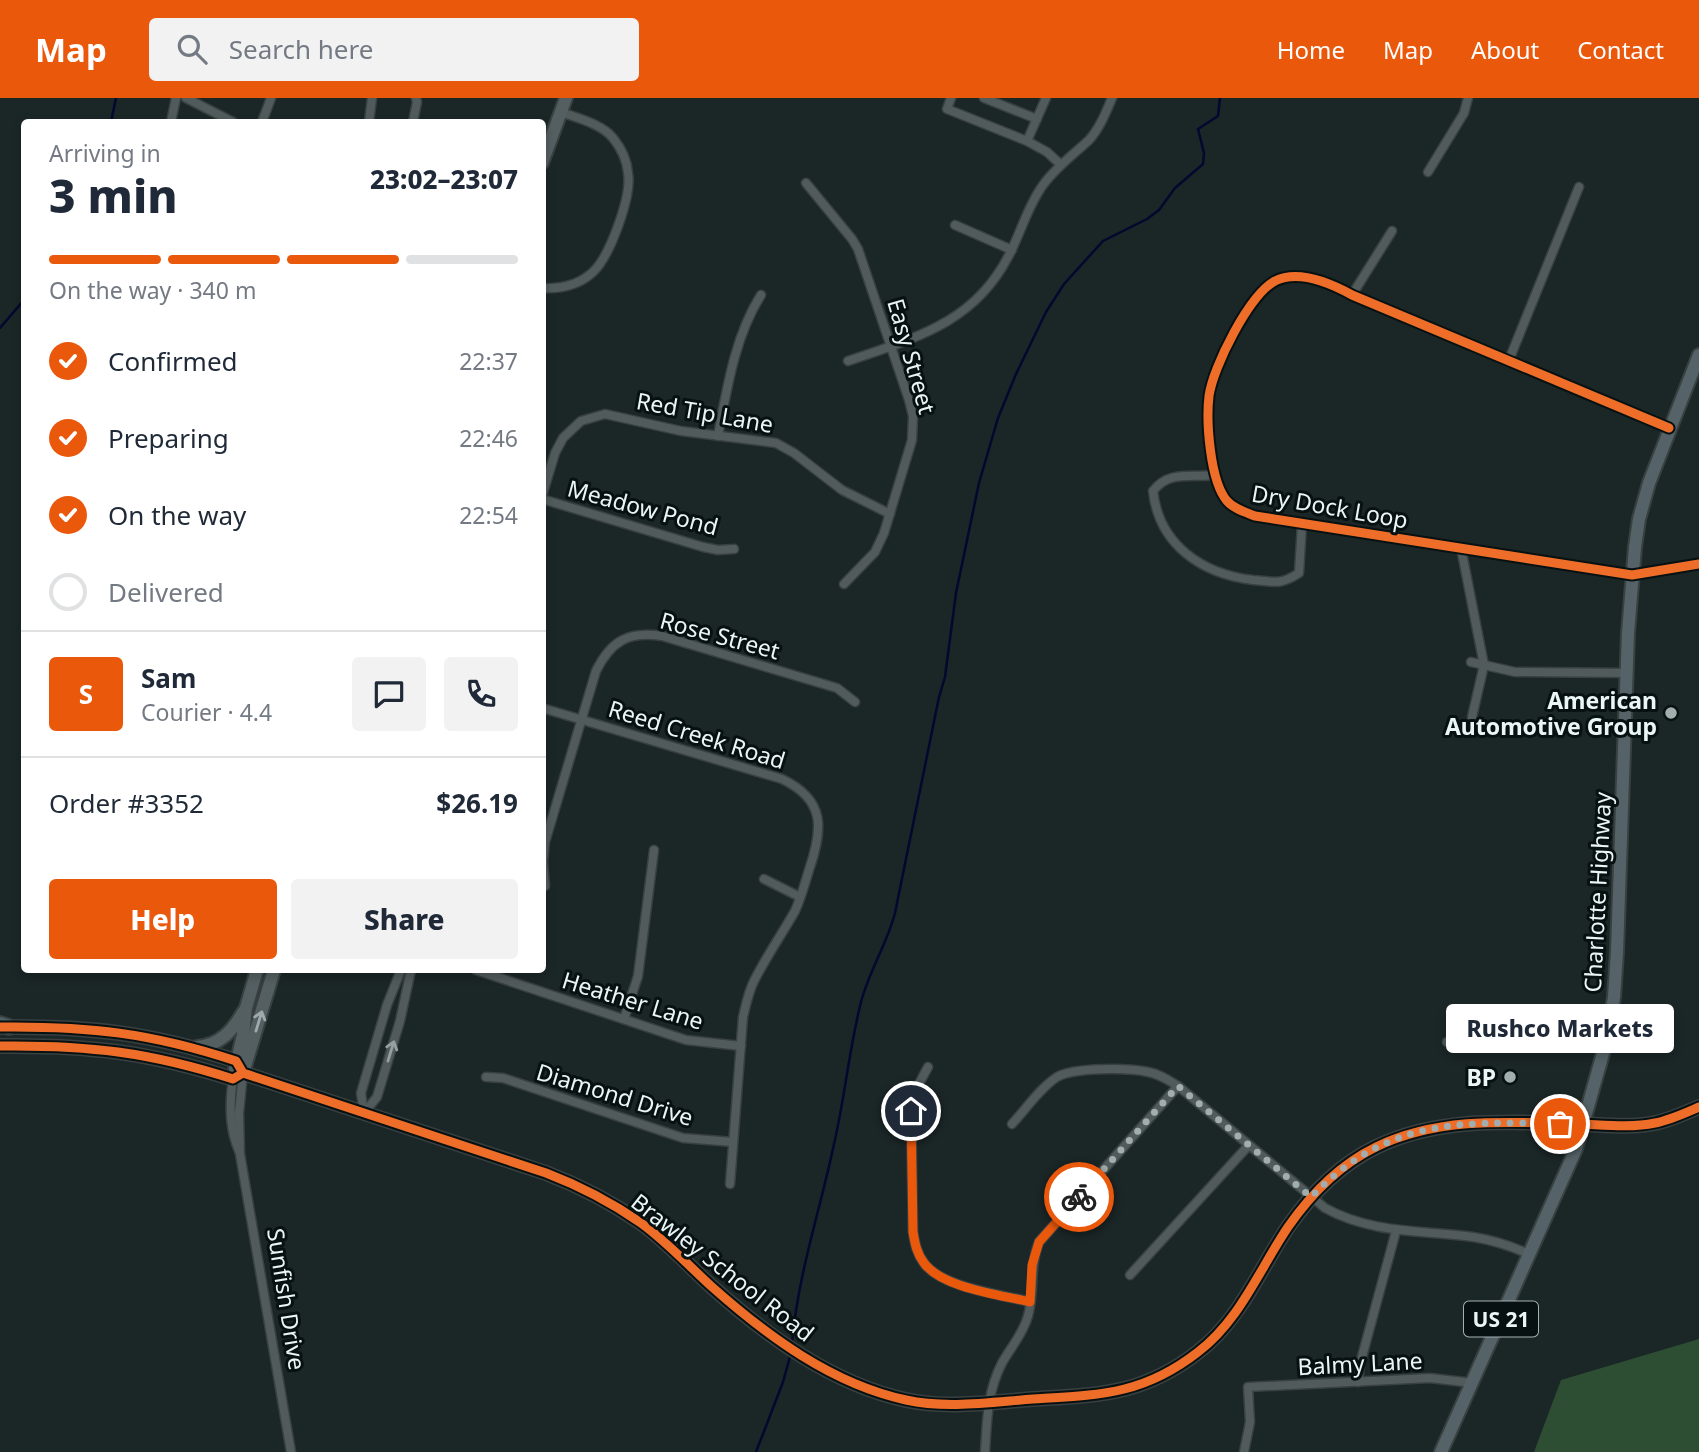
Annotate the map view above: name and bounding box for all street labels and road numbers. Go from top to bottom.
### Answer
street label: Easy Street [880,295,944,417]
street label: Red Tip Lane [634,384,776,440]
street label: Meadow Pond [564,472,722,542]
street label: Dry Dock Loop [1249,477,1411,535]
street label: Rose Street [657,604,783,666]
street label: Reed Creek Road [605,692,789,776]
street label: Charlotte Highway [1576,791,1618,993]
street label: Heather Lane [558,963,708,1037]
street label: Diamond Drive [533,1055,697,1133]
street label: Brawley School Road [625,1185,821,1349]
street label: Sunfish Drive [260,1226,314,1372]
road number: US 21 [1464,1302,1538,1336]
street label: Balmy Lane [1297,1344,1423,1382]

